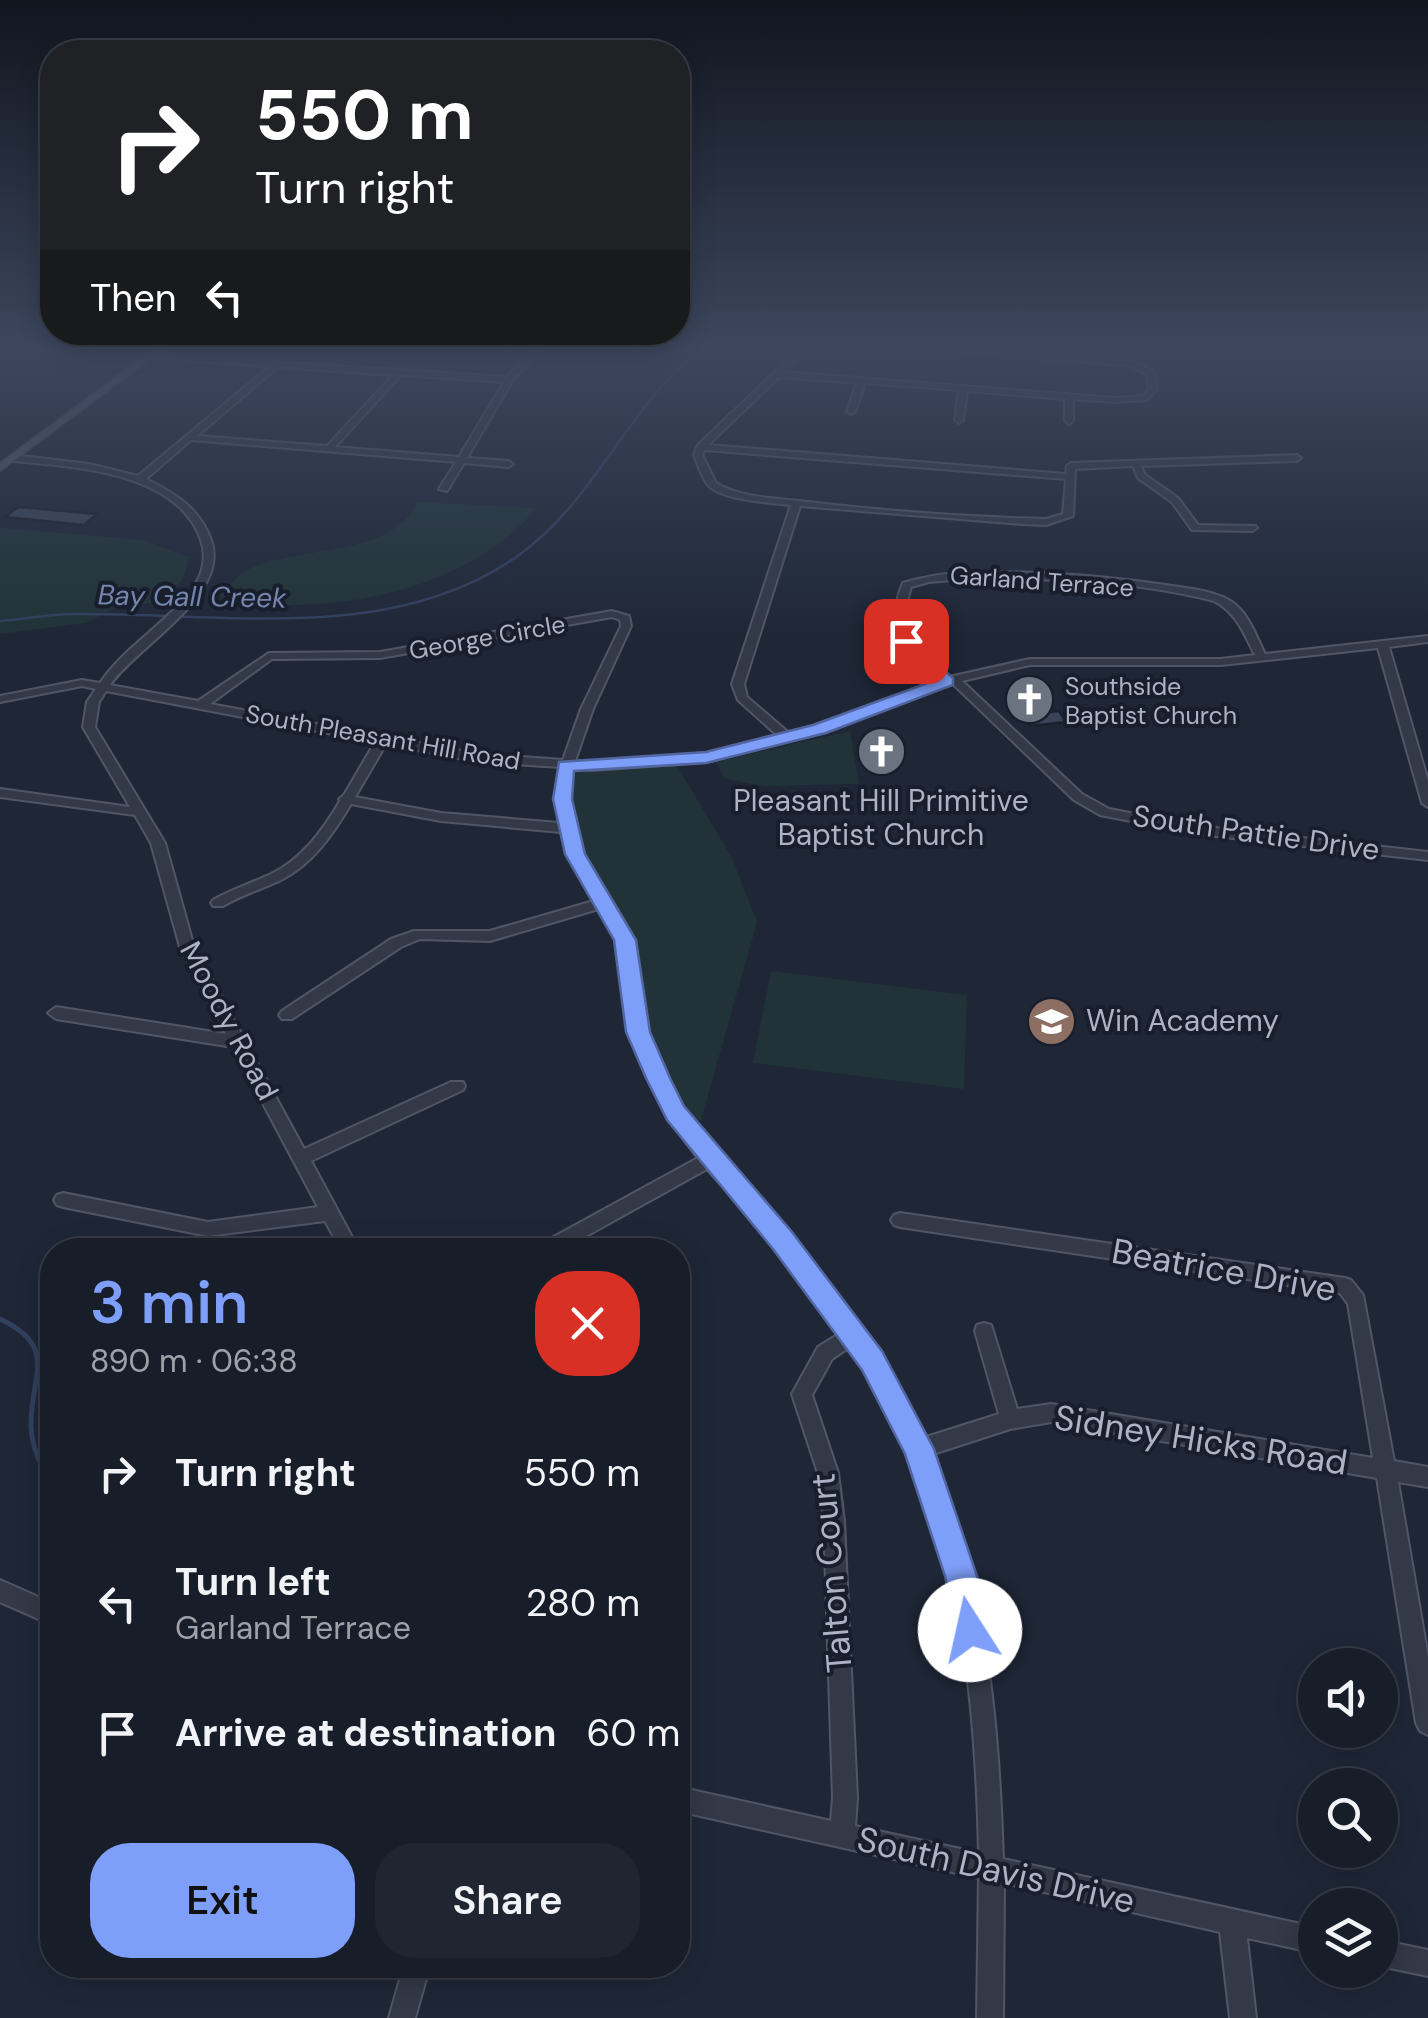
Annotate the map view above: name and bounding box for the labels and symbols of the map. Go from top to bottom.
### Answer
street label: Garland Terrace [949,559,1135,604]
water label: Bay Gall Creek [97,576,287,617]
pin [864,599,949,684]
street label: George Circle [406,608,568,667]
place label: Southside Baptist Church [1065,670,1237,732]
church icon: Southside Baptist Church [1004,674,1056,726]
street label: South Pleasant Hill Road [243,697,523,778]
church icon: Pleasant Hill Primitive Baptist Church [855,726,907,778]
place label: Pleasant Hill Primitive Baptist Church [733,781,1029,854]
street label: South Pattie Drive [1130,796,1382,869]
street label: Moody Road [171,935,288,1107]
school or university icon: Win Academy [1025,995,1077,1047]
place label: Win Academy [1086,1001,1279,1040]
street label: Beatrice Drive [1108,1228,1340,1312]
street label: Sidney Hicks Road [1051,1394,1351,1486]
street label: Talton Court [799,1471,863,1675]
position arrow [918,1578,1022,1682]
street label: South Davis Drive [853,1816,1139,1924]

